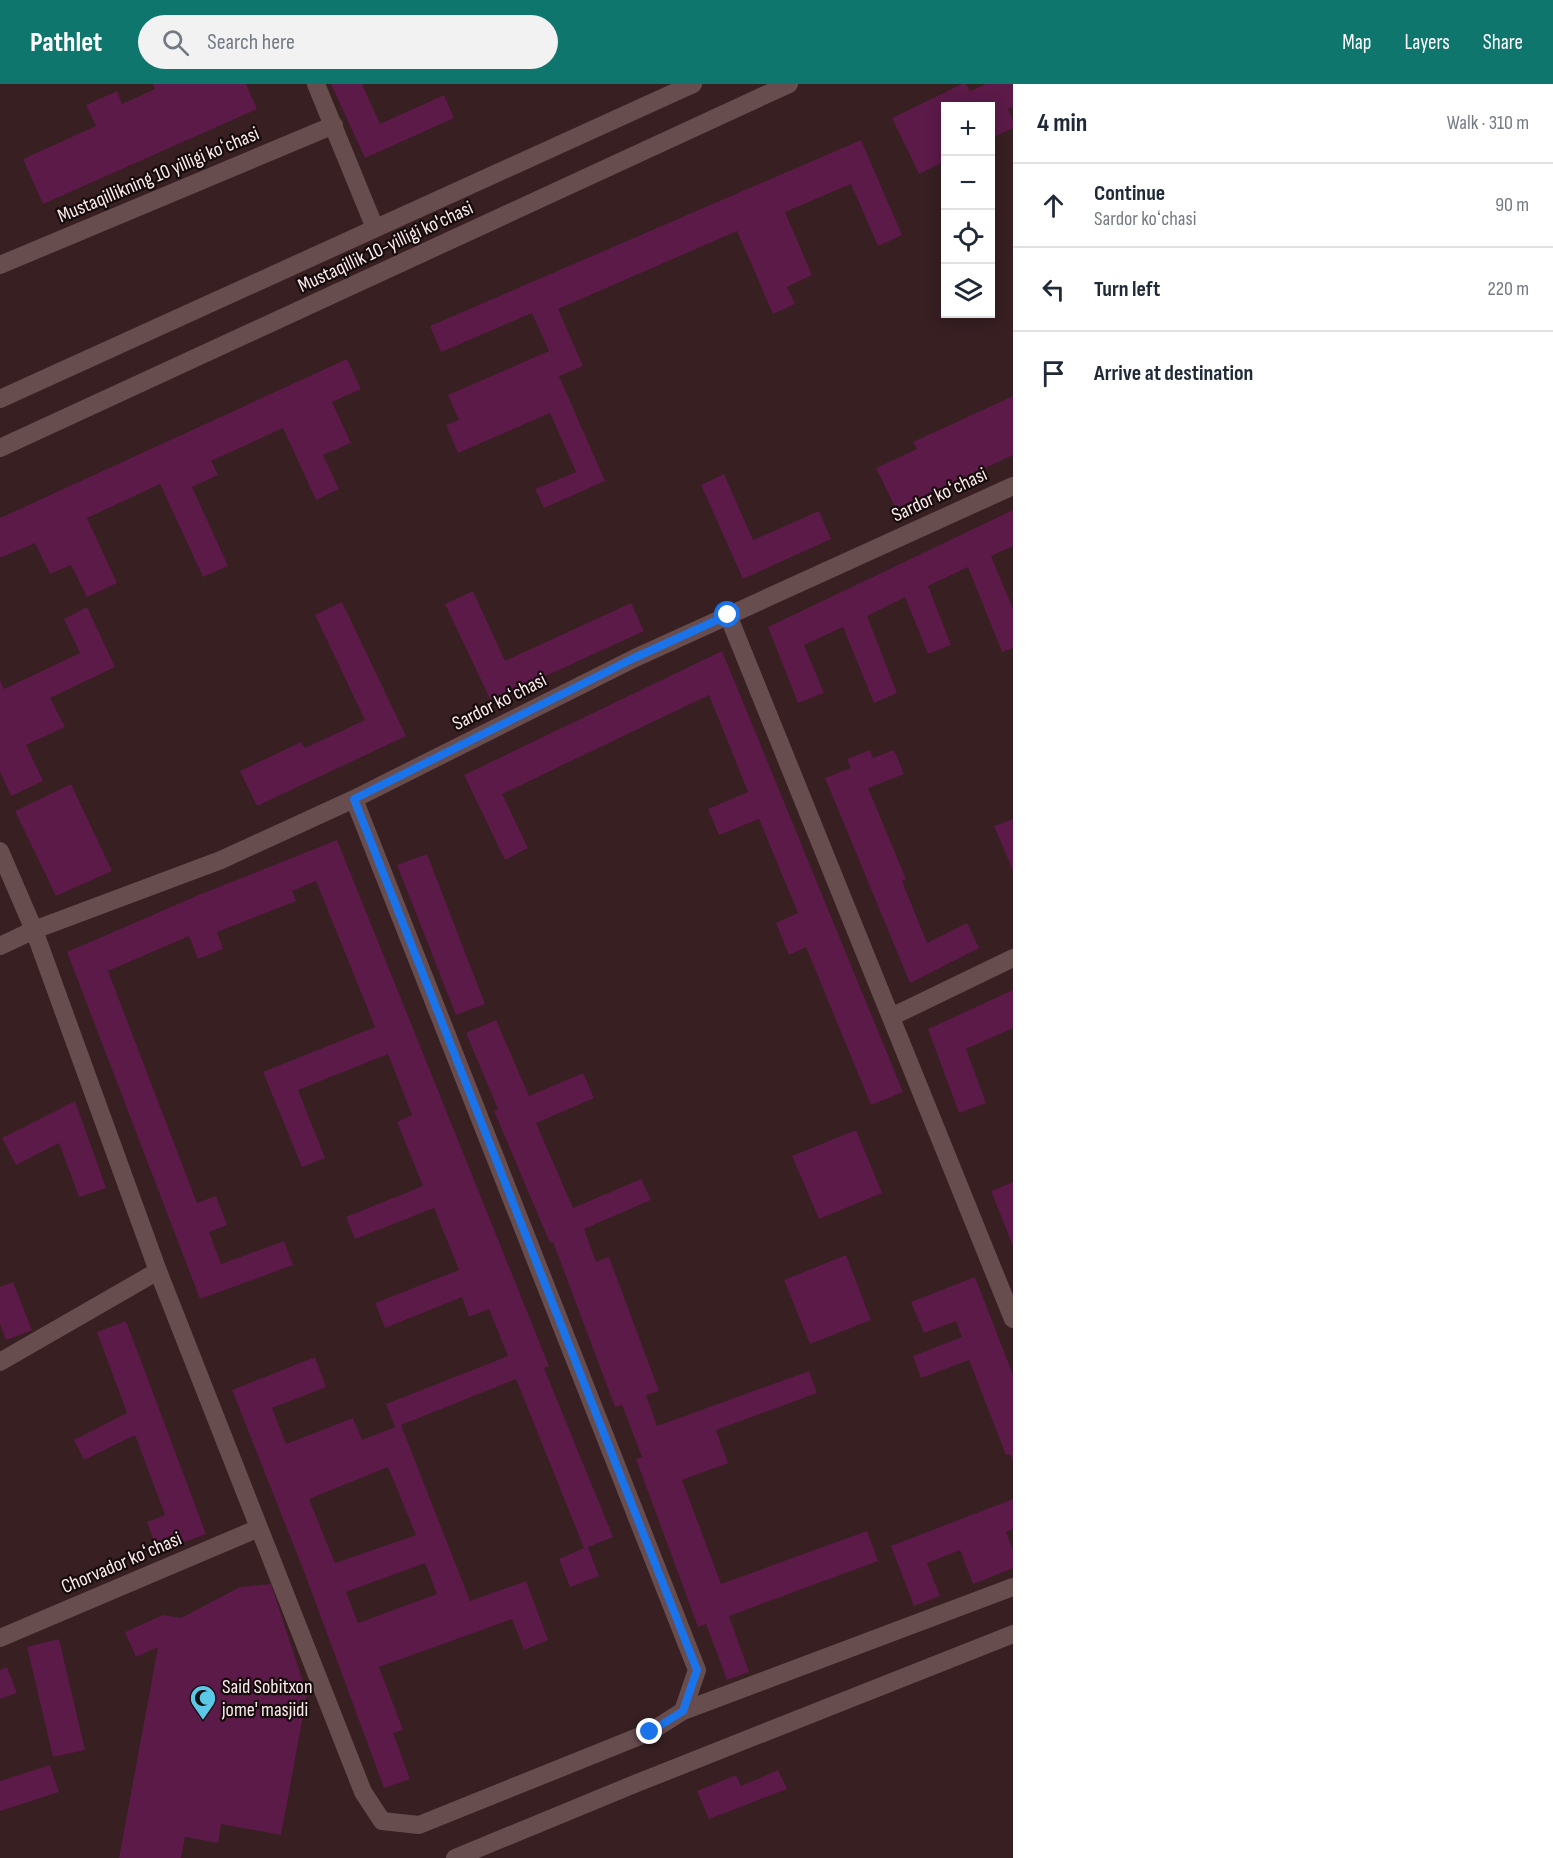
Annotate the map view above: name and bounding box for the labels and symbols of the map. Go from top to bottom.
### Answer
street label: Mustaqillikning 10 yilligi koʻchasi [54,122,263,228]
street label: Mustaqillik 10-yilligi ko'chasi [294,196,477,298]
street label: Sardor koʻchasi [888,462,991,527]
route start [714,601,740,627]
street label: Sardor koʻchasi [448,668,551,736]
street label: Chorvador koʻchasi [58,1527,185,1599]
place label: Said Sobitxon jome' masjidi [221,1675,312,1722]
mosque icon: Said Sobitxon jome' masjidi [188,1683,218,1721]
route end [636,1718,662,1744]

